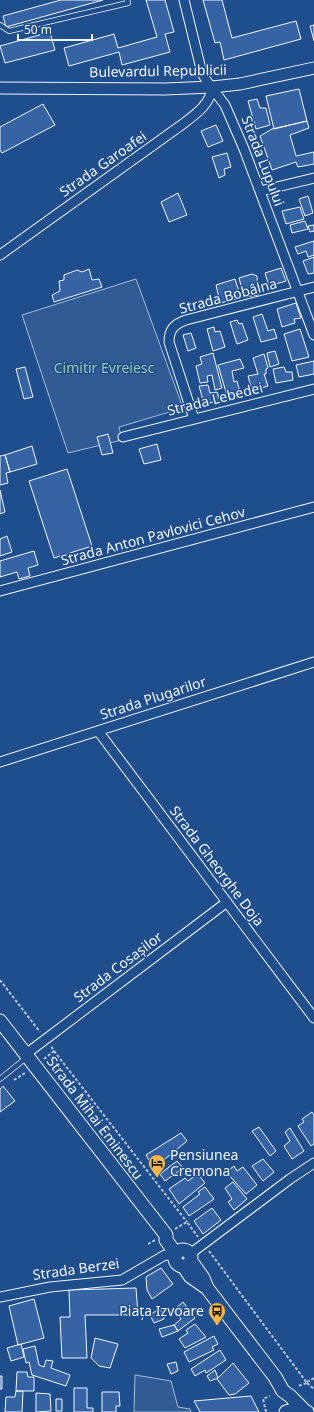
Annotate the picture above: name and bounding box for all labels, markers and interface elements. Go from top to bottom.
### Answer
scale bar [18,16,92,42]
text: 50 m [24,21,52,38]
street label: Bulevardul Republicii [89,60,227,81]
street label: Strada Lupului [238,113,289,209]
street label: Strada Garoafei [55,126,150,201]
street label: Strada Bobâlna [177,273,279,318]
park label: Cimitir Evreiesc [54,358,155,377]
street label: Strada Lebedei [165,377,265,420]
street label: Strada Anton Pavlovici Cehov [59,501,248,569]
street label: Strada Plugarilor [97,671,209,724]
street label: Strada Gheorghe Doja [166,802,269,930]
street label: Strada Cosașilor [70,927,166,1006]
street label: Strada Mihai Eminescu [43,1052,148,1183]
place label: Pensiunea Cremona [170,1145,238,1180]
hotel icon: Pensiunea Cremona [147,1153,167,1178]
street label: Strada Berzei [31,1253,120,1284]
place label: Piața Izvoare [119,1301,204,1320]
bus stop icon: Piața Izvoare [207,1301,227,1326]

